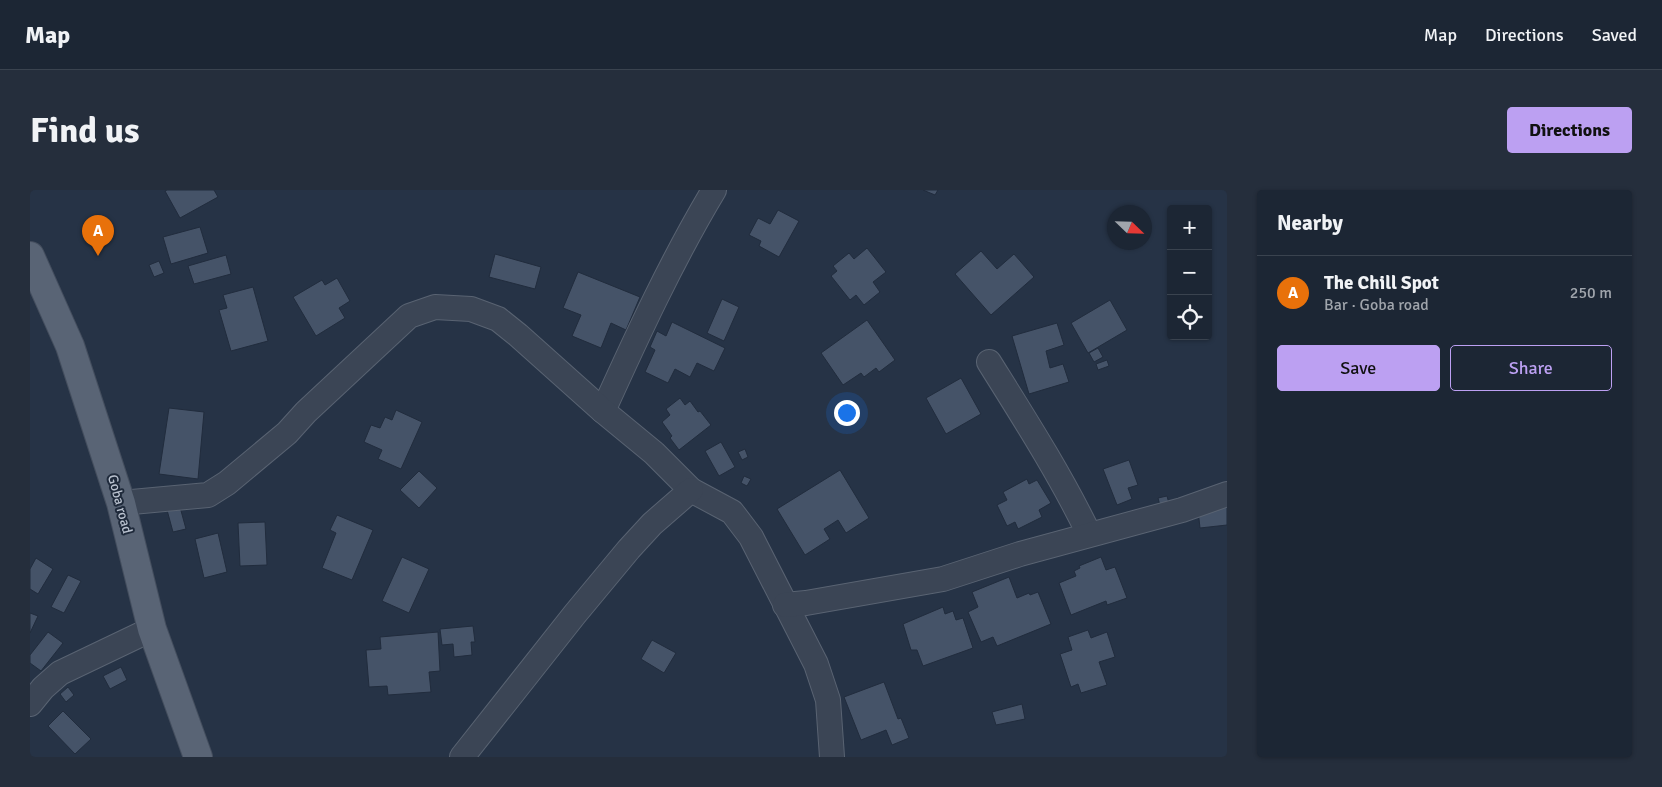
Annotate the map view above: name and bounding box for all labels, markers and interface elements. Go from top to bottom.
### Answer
text: Map [25,20,70,50]
text: Map [1424,24,1457,46]
text: Directions [1485,24,1564,46]
text: Saved [1592,24,1637,46]
button: Directions [1507,107,1632,153]
text: Find us [30,109,140,152]
north arrow [1107,205,1152,250]
map controls [1167,205,1212,340]
button: + [1167,205,1212,250]
text: Nearby [1277,210,1343,236]
pin: A [82,215,114,256]
button: − [1167,250,1212,295]
text: The Chill Spot [1324,271,1439,295]
text: A [1288,283,1298,303]
text: 250 m [1570,283,1612,303]
button: locate [1167,295,1212,340]
text: Bar · Goba road [1324,295,1429,315]
button: Save [1277,345,1440,391]
button: Share [1450,345,1612,391]
your location [834,400,860,426]
street label: Goba road [104,473,136,535]

